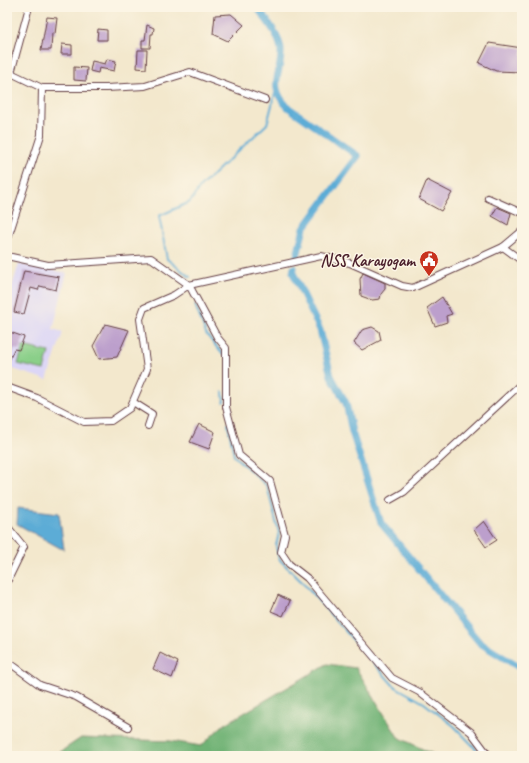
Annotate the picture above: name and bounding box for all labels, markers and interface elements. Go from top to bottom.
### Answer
public building icon: NSS Karayogam [418,249,440,277]
place label: NSS Karayogam [320,250,416,271]

